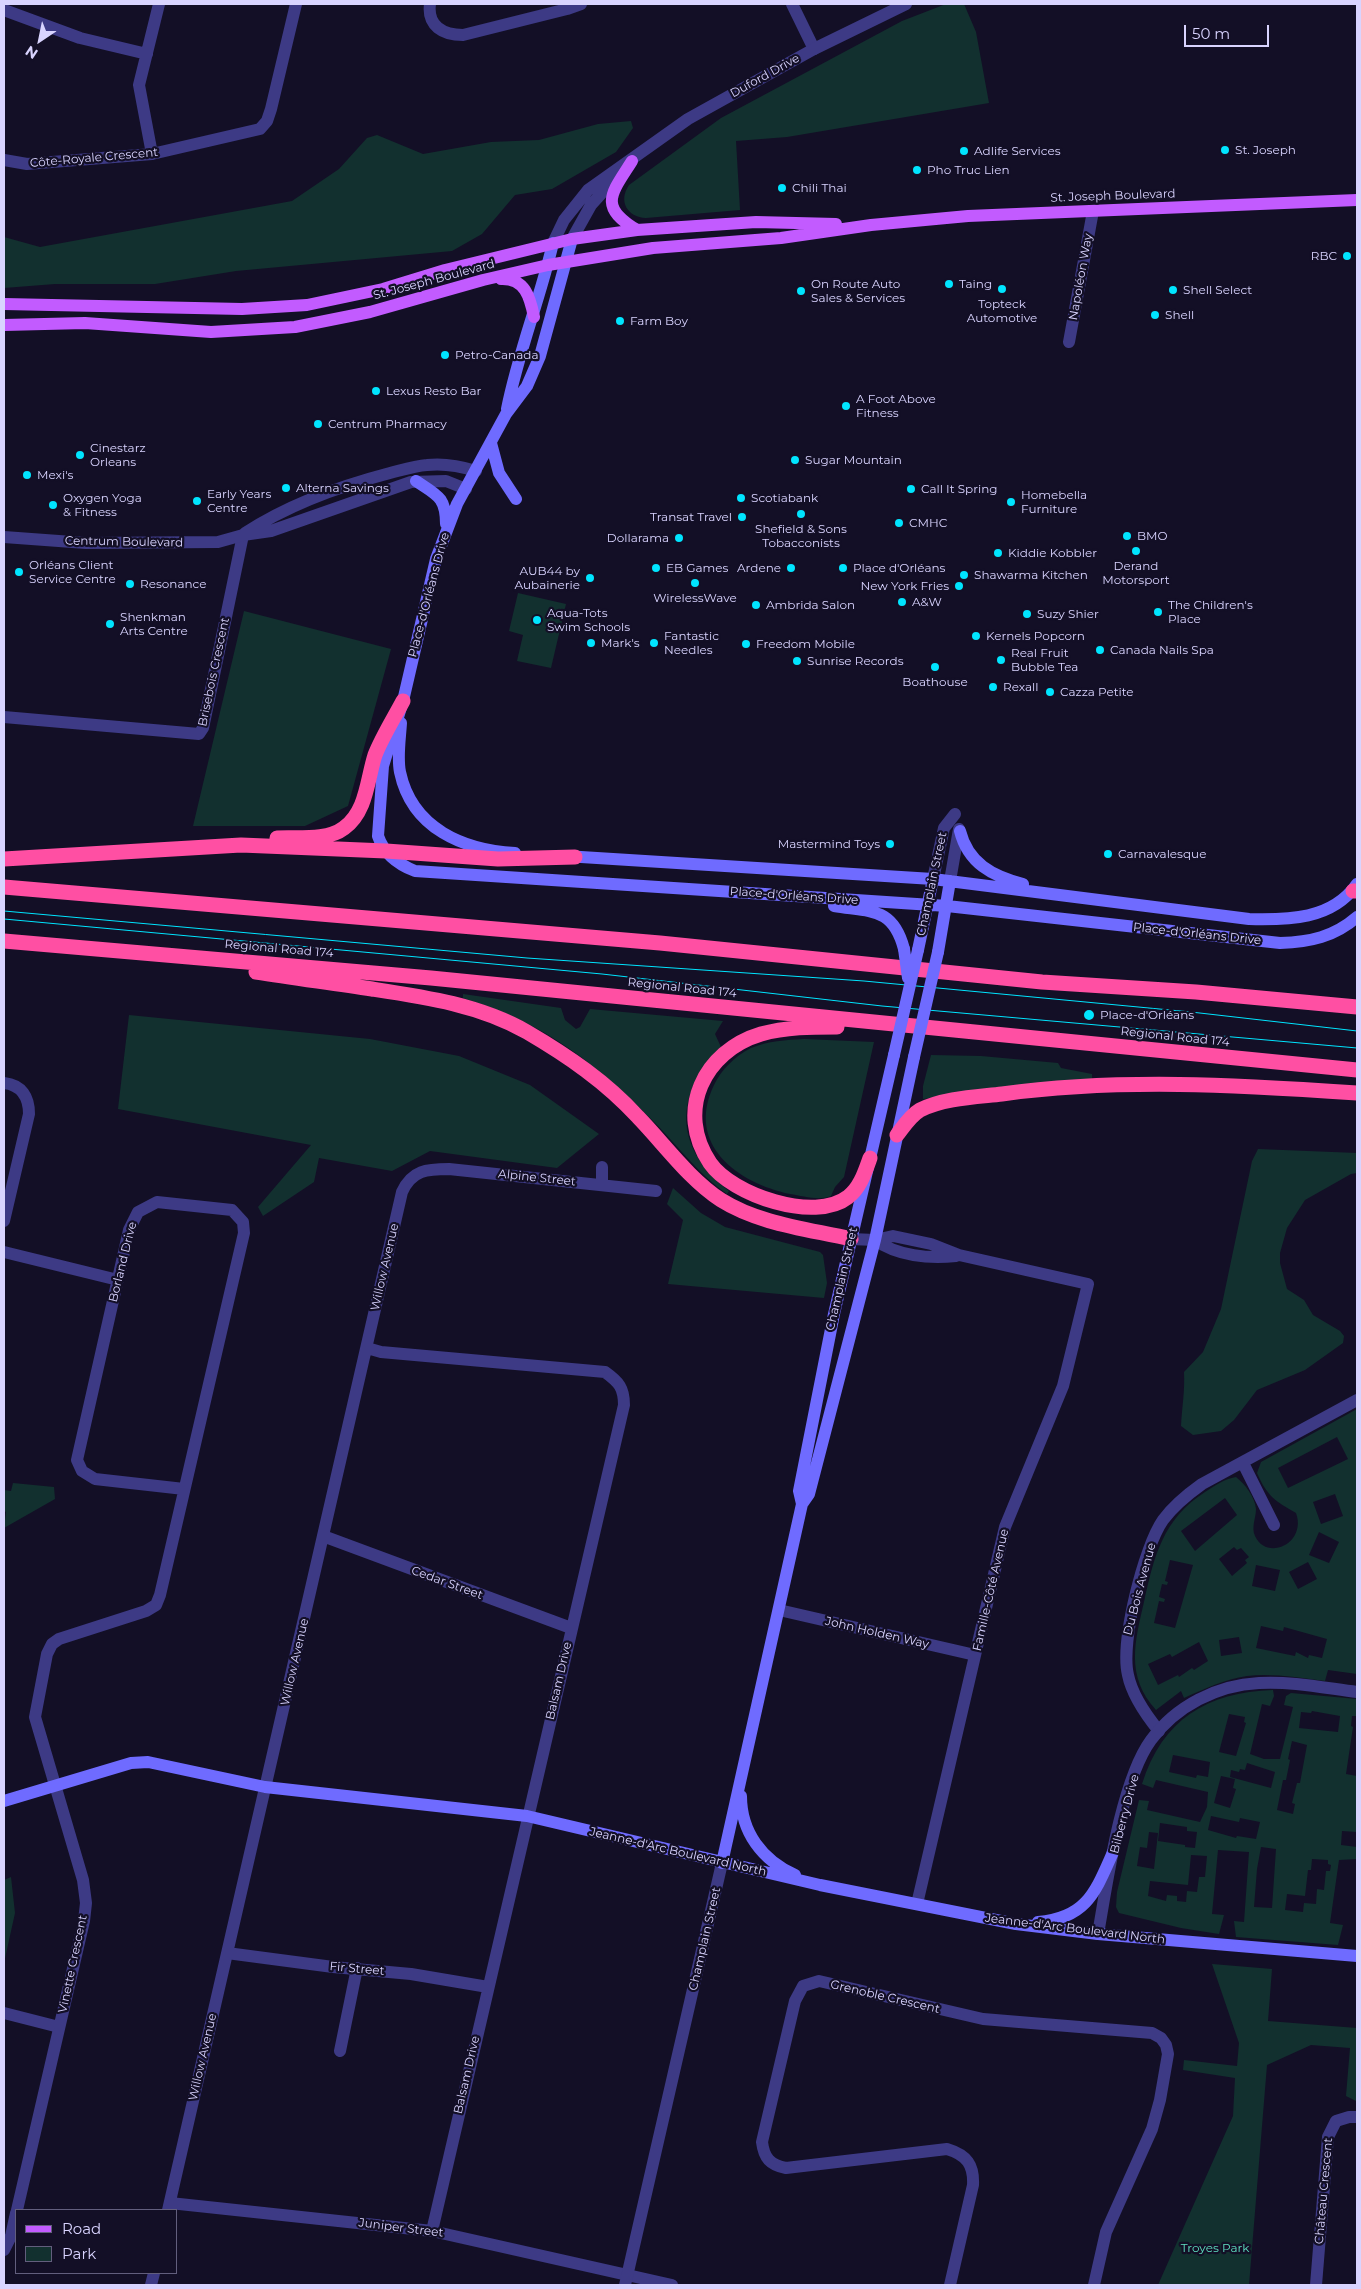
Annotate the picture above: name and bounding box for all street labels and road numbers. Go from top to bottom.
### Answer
street label: Duford Drive [728,51,802,101]
street label: Côte-Royale Crescent [29,145,159,171]
street label: St. Joseph Boulevard [1050,187,1176,205]
street label: Napoléon Way [1066,233,1096,321]
street label: St. Joseph Boulevard [372,257,496,303]
street label: Place-d'Orléans Drive [405,531,453,659]
street label: Centrum Boulevard [65,534,183,550]
street label: Brisebois Crescent [195,616,233,728]
street label: Champlain Street [914,831,950,937]
street label: Place-d'Orléans Drive [729,884,859,908]
street label: Place-d'Orléans Drive [1132,920,1262,948]
street label: Regional Road 174 [224,937,334,961]
street label: Regional Road 174 [627,975,737,1001]
street label: Regional Road 174 [1120,1024,1230,1050]
street label: Alpine Street [497,1167,577,1189]
street label: Borland Drive [106,1220,140,1304]
street label: Willow Avenue [368,1222,402,1312]
street label: Champlain Street [823,1226,861,1332]
street label: Famille-Côté Avenue [970,1527,1012,1653]
street label: Du Bois Avenue [1121,1541,1159,1637]
street label: Cedar Street [409,1563,485,1603]
street label: John Holden Way [824,1614,930,1652]
street label: Willow Avenue [278,1617,312,1707]
street label: Balsam Drive [543,1641,575,1721]
street label: Bilberry Drive [1108,1773,1142,1855]
street label: Jeanne-d'Arc Boulevard North [588,1825,768,1879]
street label: Champlain Street [686,1886,724,1992]
street label: Jeanne-d'Arc Boulevard North [984,1911,1166,1947]
street label: Vinette Crescent [56,1914,90,2014]
street label: Fir Street [329,1959,385,1979]
street label: Grenoble Crescent [829,1977,941,2017]
street label: Willow Avenue [186,2012,220,2102]
street label: Balsam Drive [451,2035,483,2115]
street label: Château Crescent [1312,2137,1336,2245]
street label: Juniper Street [358,2216,444,2240]

